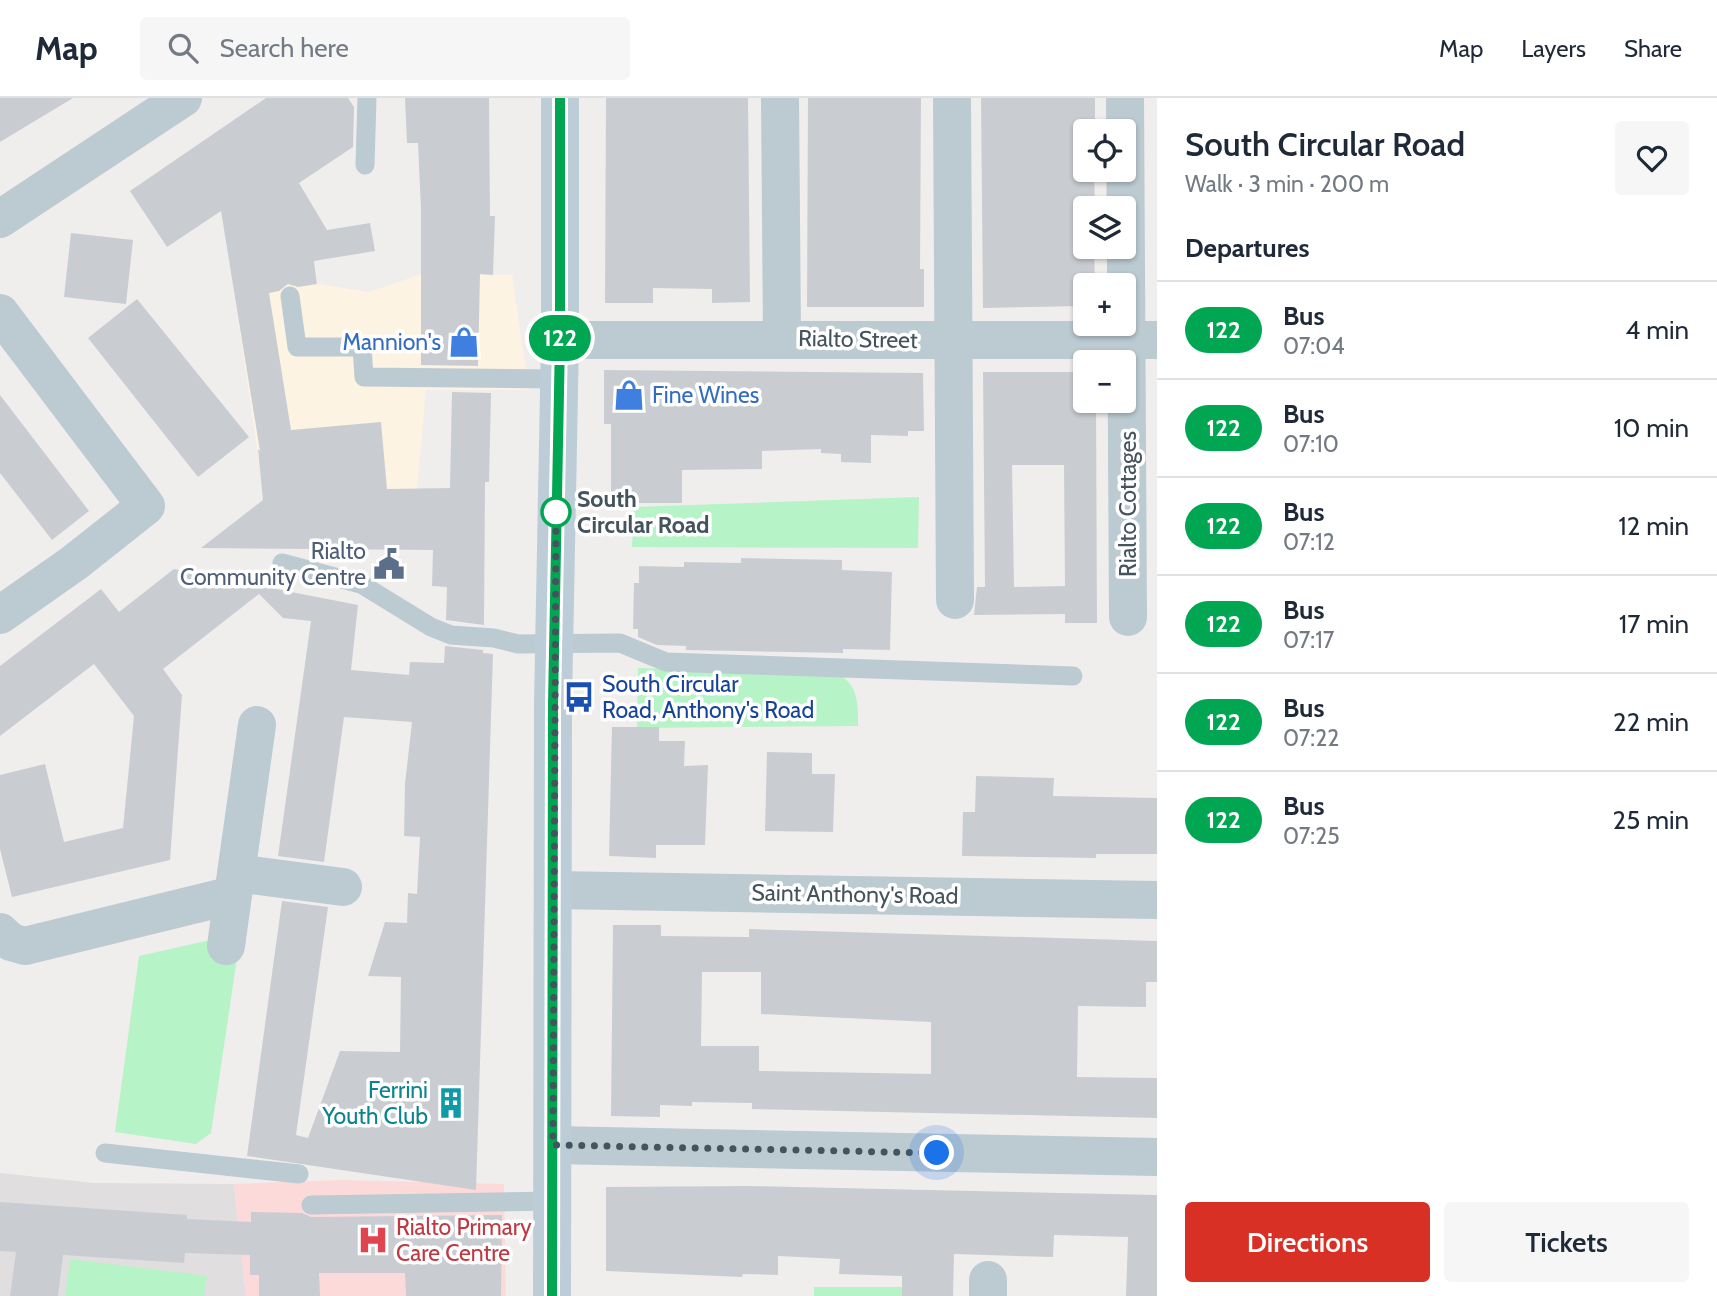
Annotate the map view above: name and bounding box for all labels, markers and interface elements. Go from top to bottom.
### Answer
search box [140,17,630,80]
text: Map [35,28,98,68]
icon: search [164,29,202,67]
text: Search here [220,32,349,64]
text: Map [1439,34,1483,63]
text: Layers [1521,34,1586,63]
text: Share [1624,34,1682,63]
map controls [1073,119,1136,413]
button: locate [1073,119,1136,182]
button: heart [1615,121,1689,195]
text: South Circular Road [1185,124,1465,164]
text: Walk · 3 min · 200 m [1185,170,1389,198]
button: layers [1073,196,1136,259]
text: Departures [1185,232,1309,264]
button: + [1073,273,1136,336]
text: Bus [1283,300,1324,332]
text: 4 min [1625,314,1689,346]
line badge: 122 [520,315,600,361]
text: 122 [1206,315,1241,344]
text: 122 [543,323,577,352]
street label: Rialto Street [798,324,918,354]
shop icon: Mannion's [447,325,481,359]
place label: Mannion's [343,328,441,356]
text: 07:04 [1283,332,1345,360]
button: − [1073,350,1136,413]
shop icon: Fine Wines [612,378,646,412]
place label: Fine Wines [652,381,759,409]
text: Bus [1283,398,1324,430]
text: 10 min [1614,412,1689,444]
text: 122 [1206,413,1241,442]
text: 07:10 [1283,430,1339,458]
street label: Rialto Cottages [1114,431,1142,577]
place label: South Circular Road [577,485,710,539]
text: Bus [1283,496,1324,528]
marker: South Circular Road [541,497,571,527]
text: 12 min [1618,510,1689,542]
text: 122 [1206,511,1241,540]
text: 07:12 [1283,528,1335,556]
place label: Rialto Community Centre [180,537,366,591]
public building icon: Rialto Community Centre [372,547,406,581]
text: Bus [1283,594,1324,626]
text: 17 min [1619,608,1689,640]
text: 122 [1206,609,1241,638]
text: 07:17 [1283,626,1334,654]
place label: South Circular Road, Anthony's Road [602,670,814,724]
bus stop icon: South Circular Road, Anthony's Road [562,680,596,714]
text: Bus [1283,692,1324,724]
text: 22 min [1613,706,1689,738]
text: 122 [1206,707,1241,736]
text: 07:22 [1283,724,1339,752]
text: Bus [1283,790,1324,822]
text: 25 min [1613,804,1689,836]
text: 122 [1206,805,1241,834]
text: 07:25 [1283,822,1340,850]
street label: Saint Anthony's Road [751,878,959,910]
place label: Ferrini Youth Club [321,1076,428,1130]
building icon: Ferrini Youth Club [434,1086,468,1120]
your location [919,1135,954,1170]
button: Directions [1185,1202,1430,1282]
button: Tickets [1444,1202,1689,1282]
place label: Rialto Primary Care Centre [396,1213,532,1267]
hospital icon: Rialto Primary Care Centre [356,1223,390,1257]

